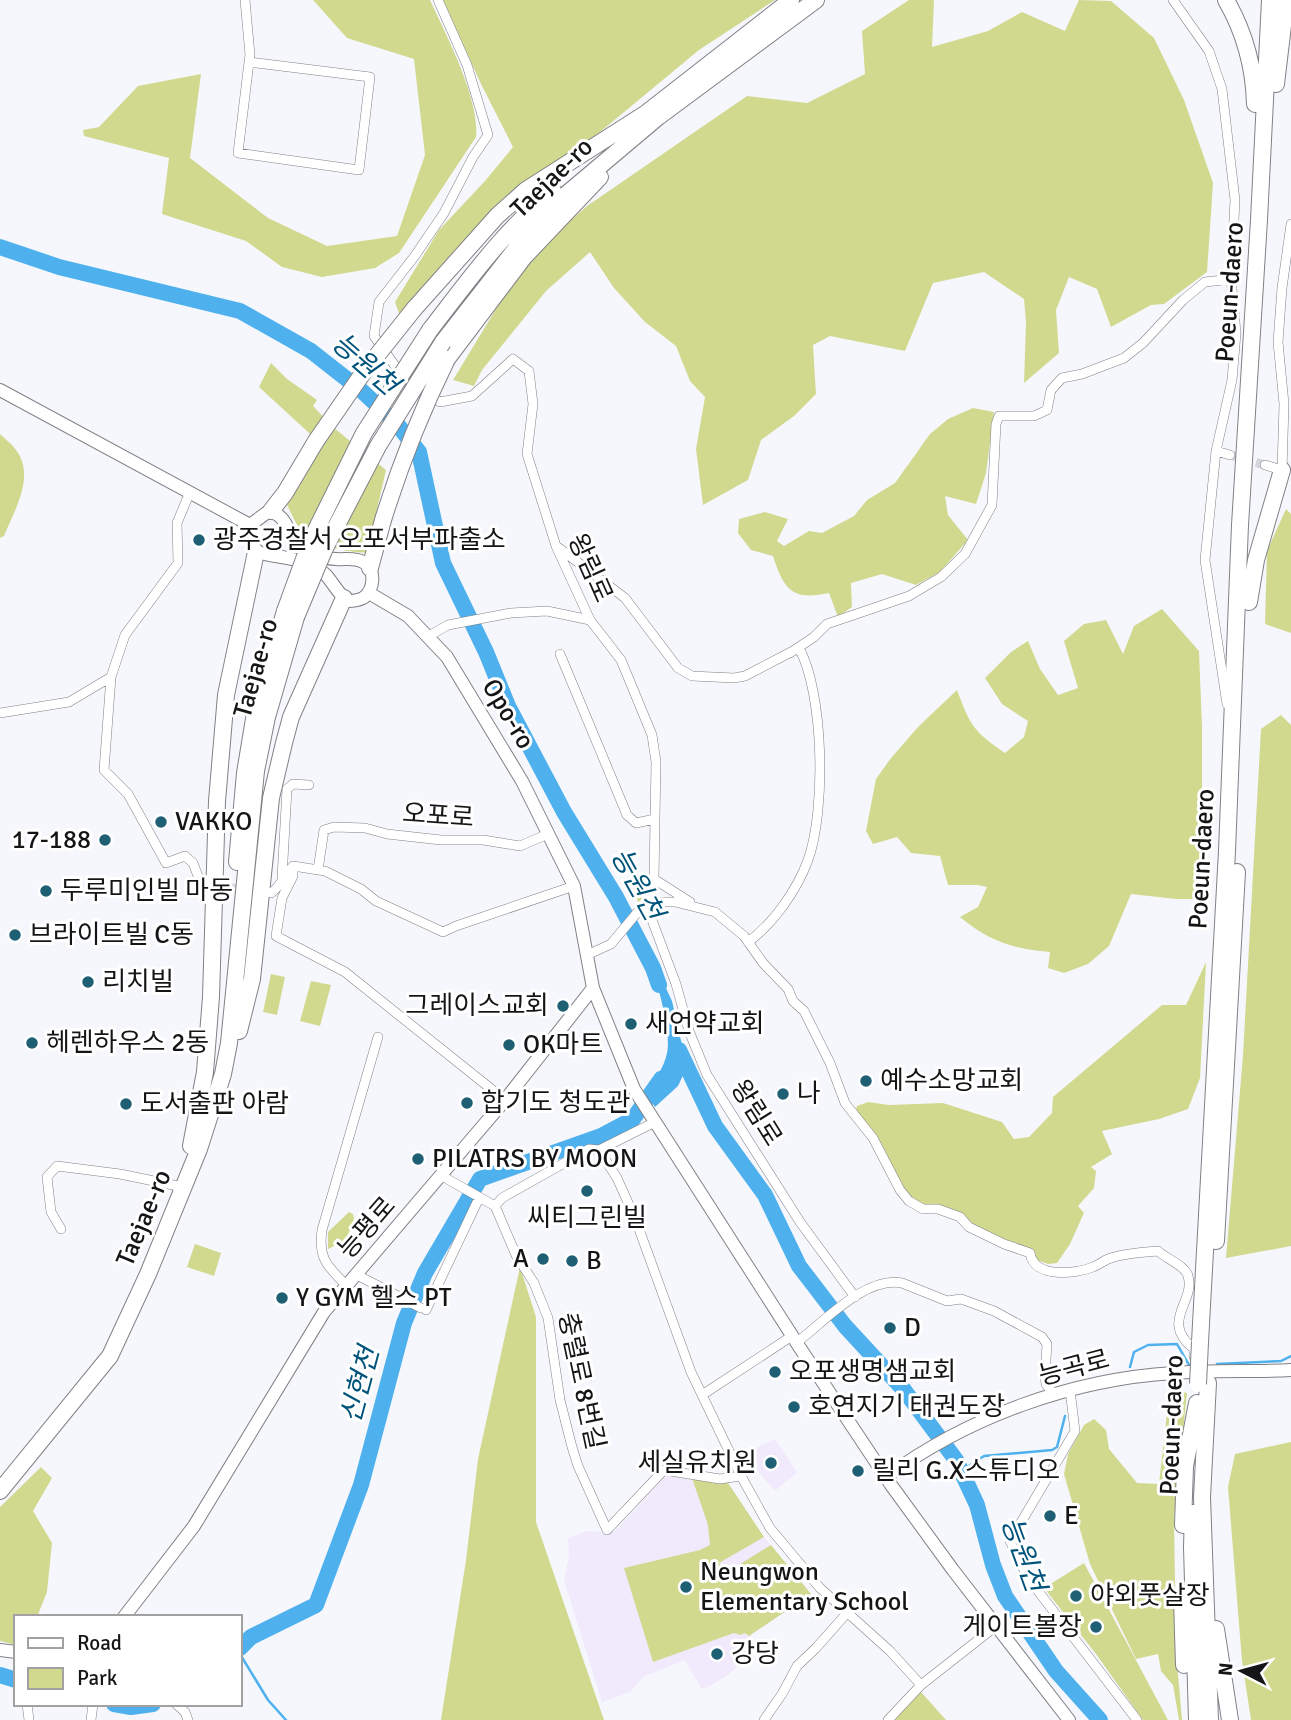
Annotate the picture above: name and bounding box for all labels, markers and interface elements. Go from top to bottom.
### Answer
street label: Taejae-ro [504,131,600,225]
street label: Poeun-daero [1209,221,1251,363]
water label: 능원천 [325,326,408,404]
place label: 광주경찰서 오포서부파출소 [213,524,506,556]
street label: 왕림로 [561,529,619,607]
marker: 광주경찰서 오포서부파출소 [191,532,207,548]
street label: Taejae-ro [227,615,285,721]
street label: Opo-ro [475,673,541,755]
street label: Poeun-daero [1182,788,1222,930]
street label: 오포로 [401,798,475,834]
place label: VAKKO [175,806,252,838]
marker: VAKKO [153,814,169,830]
place label: 17-188 [12,824,91,856]
marker: 17-188 [97,832,113,848]
water label: 능원천 [603,842,672,929]
place label: 두루미인빌 마동 [60,875,233,907]
marker: 두루미인빌 마동 [38,883,54,899]
place label: 브라이트빌 C동 [29,919,194,951]
marker: 브라이트빌 C동 [7,927,23,943]
place label: 리치빌 [102,966,174,998]
marker: 리치빌 [80,974,96,990]
place label: 그레이스교회 [405,990,549,1022]
marker: 그레이스교회 [555,998,571,1014]
place label: 새언약교회 [645,1008,765,1040]
marker: 새언약교회 [623,1016,639,1032]
place label: 헤렌하우스 2동 [46,1027,209,1059]
place label: OK마트 [523,1029,603,1061]
marker: 헤렌하우스 2동 [24,1035,40,1051]
marker: OK마트 [501,1037,517,1053]
place label: 예수소망교회 [880,1065,1024,1097]
marker: 예수소망교회 [858,1073,874,1089]
street label: 왕림로 [723,1074,789,1152]
place label: 나 [797,1078,821,1110]
marker: 나 [775,1086,791,1102]
place label: 합기도 청도관 [481,1087,630,1119]
place label: 도서출판 아람 [140,1088,289,1120]
marker: 합기도 청도관 [459,1095,475,1111]
marker: 도서출판 아람 [118,1096,134,1112]
place label: PILATRS BY MOON [432,1143,637,1175]
marker: PILATRS BY MOON [410,1151,426,1167]
street label: Taejae-ro [109,1165,179,1271]
marker: 씨티그린빌 [579,1183,595,1199]
street label: 능평로 [331,1190,403,1266]
place label: 씨티그린빌 [527,1202,647,1234]
place label: A [513,1243,529,1275]
place label: B [586,1245,602,1277]
marker: A [535,1251,551,1267]
marker: B [564,1253,580,1269]
place label: Y GYM 헬스 PT [296,1282,452,1314]
marker: Y GYM 헬스 PT [274,1290,290,1306]
street label: 충렬로 8번길 [551,1310,611,1452]
place label: D [904,1312,921,1344]
marker: D [882,1320,898,1336]
water label: 신현천 [334,1340,387,1427]
street label: 능곡로 [1035,1343,1113,1393]
street label: Poeun-daero [1154,1354,1190,1496]
place label: 오포생명샘교회 [789,1356,956,1388]
marker: 오포생명샘교회 [767,1364,783,1380]
place label: 호연지기 태권도장 [808,1391,1005,1423]
marker: 호연지기 태권도장 [786,1399,802,1415]
place label: 세실유치원 [637,1447,757,1479]
marker: 세실유치원 [763,1455,779,1471]
place label: 릴리 G.X스튜디오 [872,1455,1060,1487]
marker: 릴리 G.X스튜디오 [850,1463,866,1479]
place label: E [1064,1500,1079,1532]
marker: E [1042,1508,1058,1524]
water label: 능원천 [994,1512,1053,1599]
place label: Neungwon Elementary School [700,1556,909,1618]
marker: Neungwon Elementary School [678,1579,694,1595]
place label: 야외풋살장 [1090,1580,1210,1612]
marker: 야외풋살장 [1068,1588,1084,1604]
place label: 게이트볼장 [962,1611,1082,1643]
legend [14,1615,242,1706]
marker: 게이트볼장 [1088,1619,1104,1635]
text: Road [77,1630,122,1656]
north arrow [1207,1636,1277,1706]
place label: 강당 [731,1638,779,1670]
marker: 강당 [709,1646,725,1662]
text: N [1213,1662,1239,1677]
text: Park [77,1665,118,1691]

